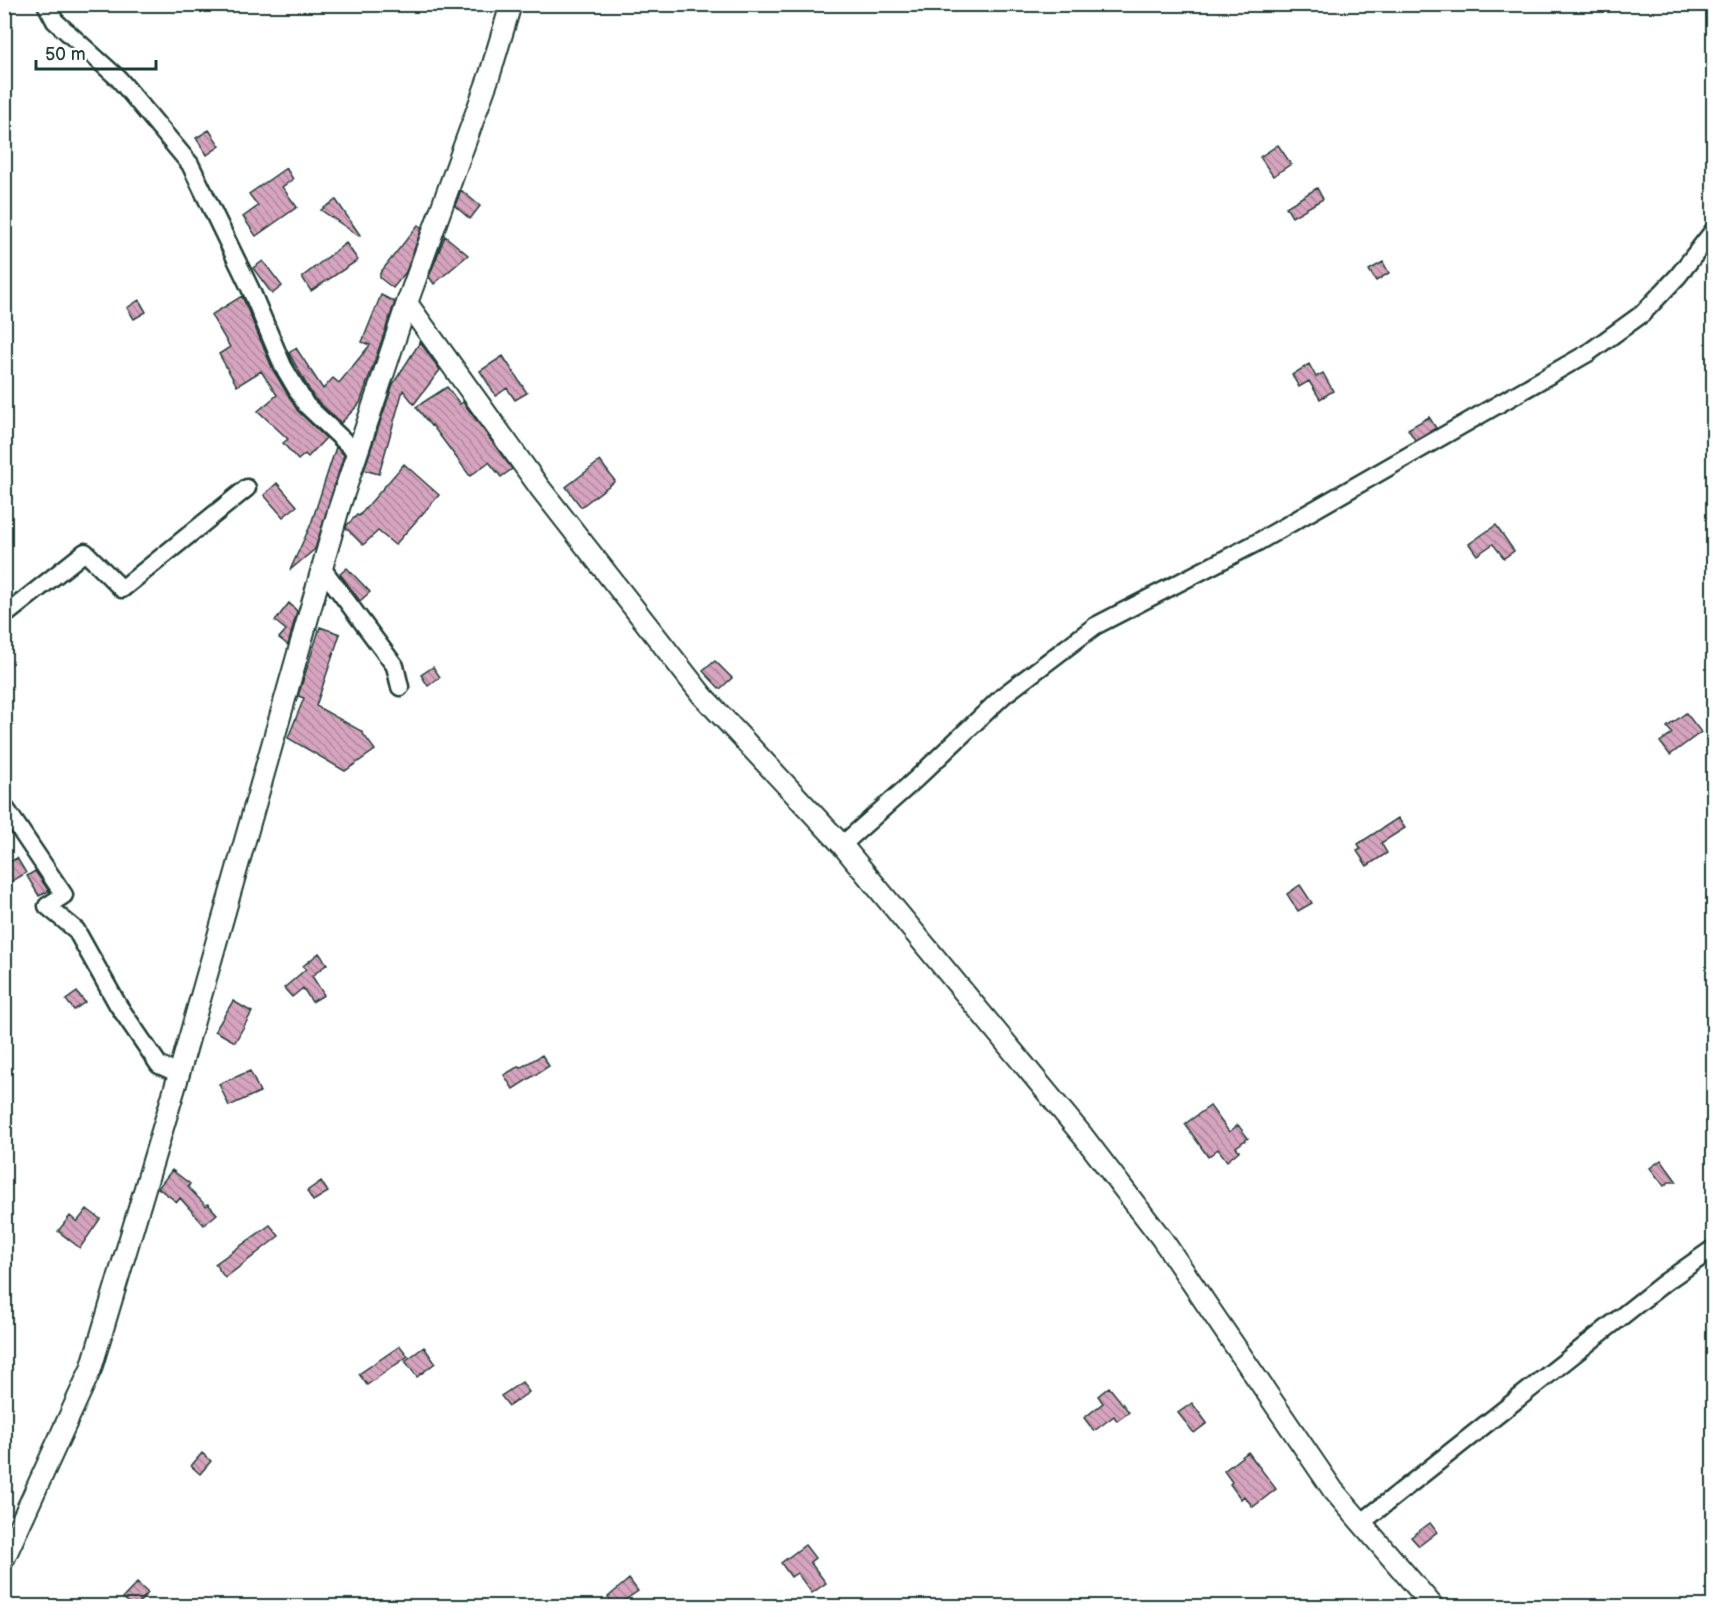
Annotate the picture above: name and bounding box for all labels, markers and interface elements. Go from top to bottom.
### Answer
scale bar [36,33,156,71]
text: 50 m [45,44,86,65]

